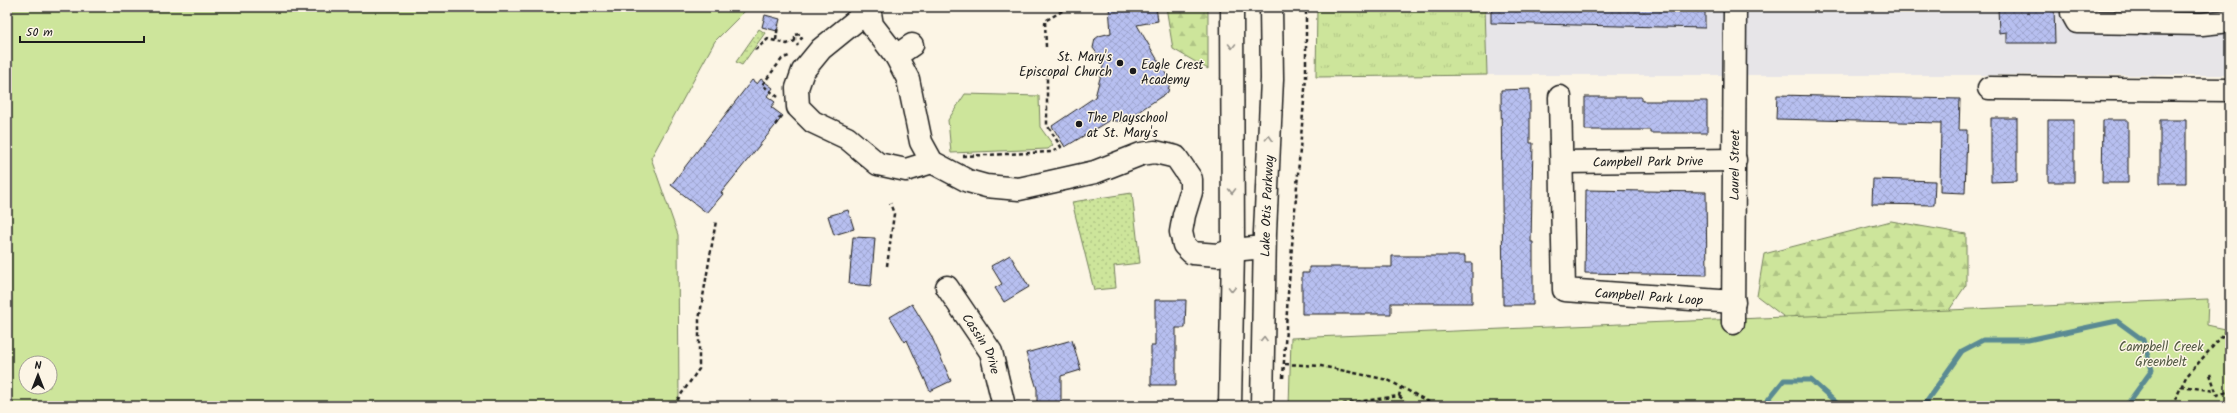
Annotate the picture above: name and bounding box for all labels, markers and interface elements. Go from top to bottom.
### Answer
scale bar [20,18,144,44]
text: 50 m [26,23,53,42]
one-way arrow [1228,43,1236,49]
place label: St. Mary's Episcopal Church [1019,47,1112,83]
place label: Eagle Crest Academy [1141,55,1205,91]
marker: St. Mary's Episcopal Church [1115,58,1125,68]
marker: Eagle Crest Academy [1128,66,1138,76]
place label: The Playschool at St. Mary's [1087,108,1168,144]
marker: The Playschool at St. Mary's [1074,119,1084,129]
street label: Laurel Street [1725,128,1746,201]
one-way arrow [1265,135,1274,141]
street label: Campbell Park Drive [1593,151,1704,174]
street label: Lake Otis Parkway [1256,154,1281,257]
one-way arrow [1228,188,1236,194]
street label: Campbell Park Loop [1594,283,1704,312]
one-way arrow [1228,286,1236,292]
street label: Cassin Drive [956,310,1005,377]
one-way arrow [1259,336,1268,342]
park label: Campbell Creek Greenbelt [2119,337,2204,373]
north arrow [18,355,58,395]
text: N [35,357,42,375]

